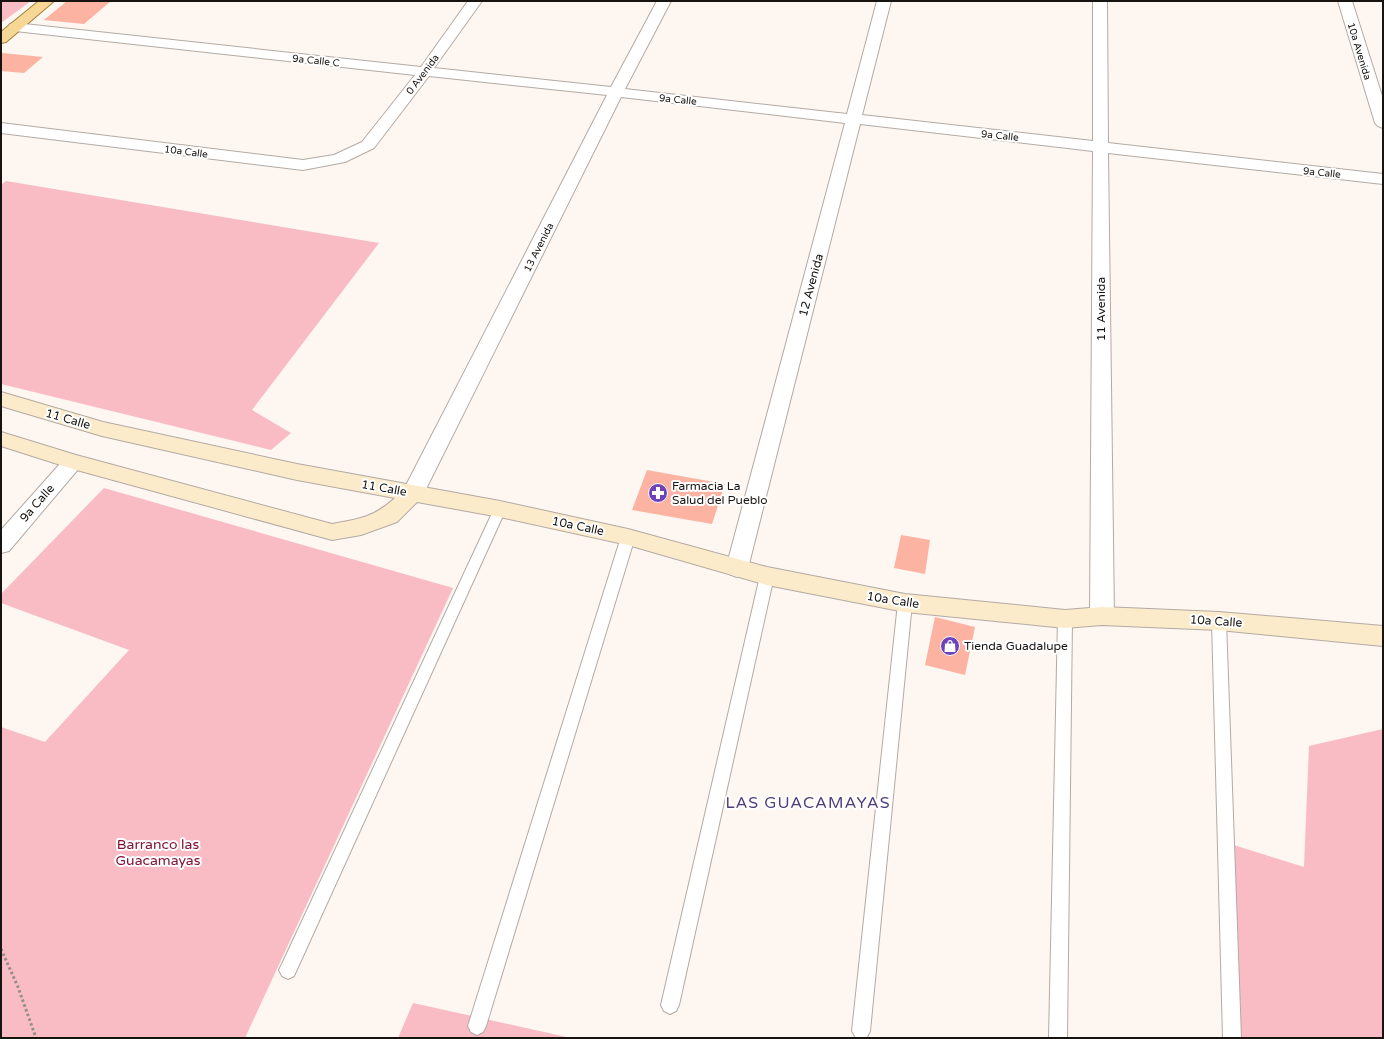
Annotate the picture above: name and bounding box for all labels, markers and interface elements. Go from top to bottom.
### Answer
street label: 10a Avenida [1345,21,1373,81]
street label: 0 Avenida [404,52,442,97]
street label: 9a Calle C [292,53,340,69]
street label: 9a Calle [659,92,698,108]
street label: 9a Calle [981,128,1020,144]
street label: 10a Calle [163,143,209,161]
street label: 9a Calle [1303,165,1342,181]
street label: 13 Avenida [521,221,556,274]
street label: 12 Avenida [796,252,826,318]
street label: 11 Avenida [1094,277,1108,341]
street label: 11 Calle [44,406,92,432]
street label: 11 Calle [360,477,408,499]
place label: Farmacia La Salud del Pueblo [672,479,768,507]
street label: 9a Calle [17,481,57,525]
pharmacy icon: Farmacia La Salud del Pueblo [647,482,669,504]
street label: 10a Calle [551,514,605,538]
street label: 10a Calle [866,589,920,611]
street label: 10a Calle [1189,612,1243,630]
shop icon: Tienda Guadalupe [939,635,961,657]
place label: Tienda Guadalupe [964,639,1068,653]
district label: LAS GUACAMAYAS [725,793,891,813]
park label: Barranco las Guacamayas [116,836,201,869]

